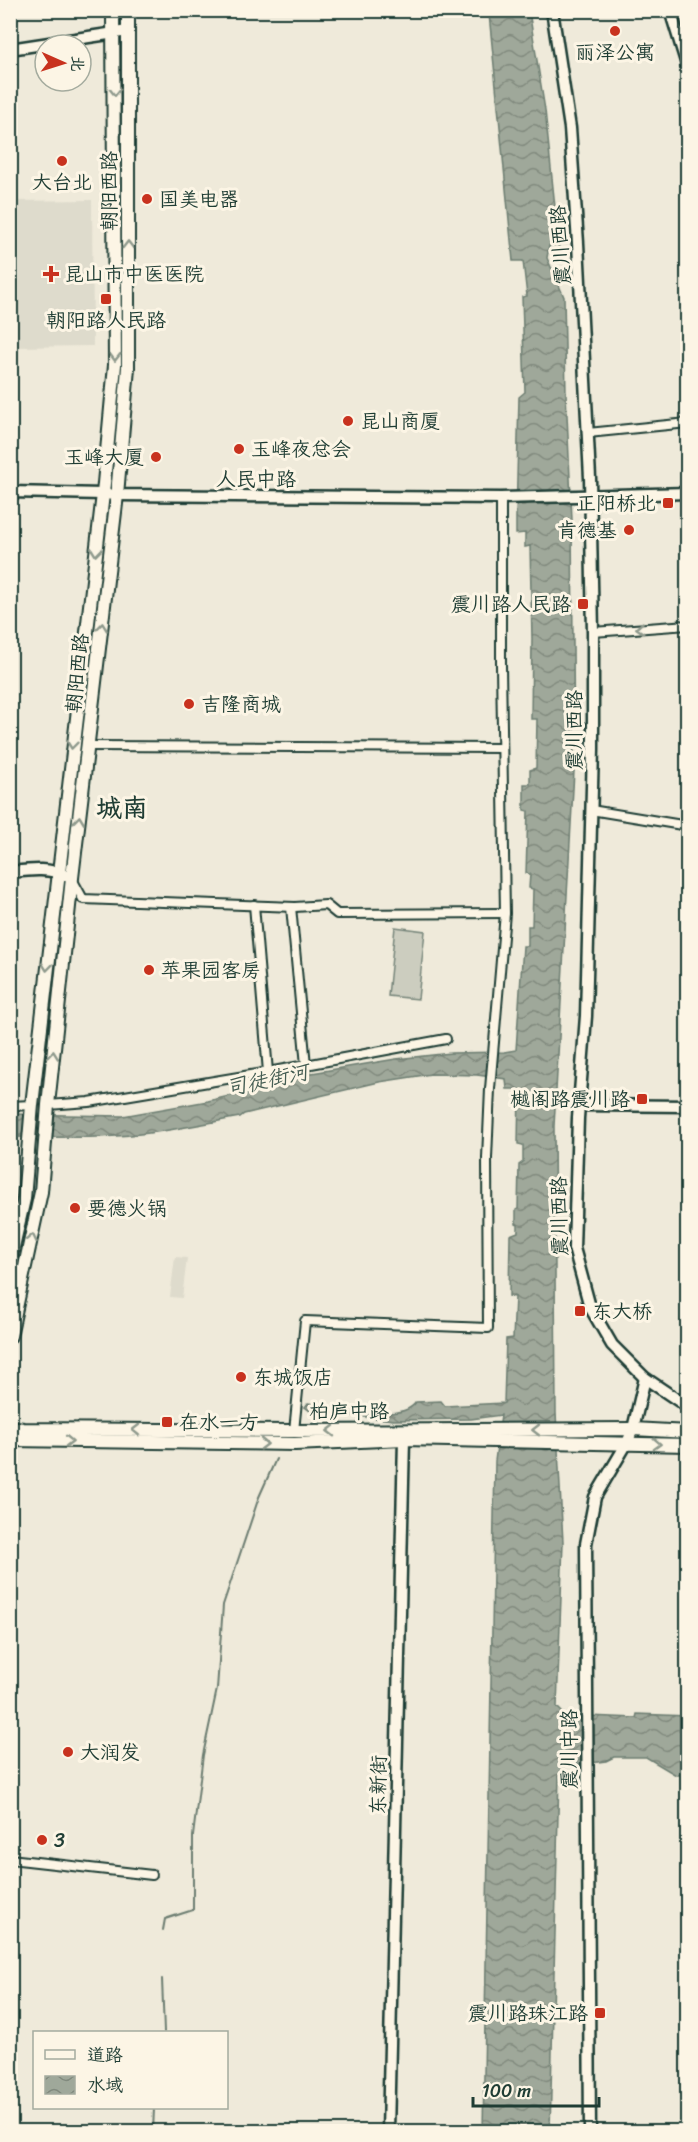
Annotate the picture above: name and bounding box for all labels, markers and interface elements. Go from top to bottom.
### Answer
marker: 丽泽公寓 [608,24,622,38]
north arrow [33,33,93,93]
place label: 丽泽公寓 [575,35,655,70]
text: 北 [63,55,92,73]
one-way arrow [109,87,121,96]
street label: 朝阳西路 [92,150,127,231]
marker: 大台北 [55,154,69,168]
place label: 大台北 [32,165,92,200]
place label: 国美电器 [159,182,239,217]
marker: 国美电器 [140,192,154,206]
street label: 震川西路 [540,203,581,286]
one-way arrow [122,241,134,250]
place label: 昆山市中医医院 [64,257,204,292]
marker: 昆山市中医医院 [42,265,60,283]
marker: 朝阳路人民路 [99,292,113,306]
place label: 朝阳路人民路 [46,303,167,338]
one-way arrow [109,353,121,362]
place label: 昆山商厦 [360,404,440,439]
marker: 昆山商厦 [341,414,355,428]
place label: 玉峰夜总会 [251,432,351,467]
place label: 玉峰大厦 [64,440,144,475]
marker: 玉峰夜总会 [232,442,246,456]
marker: 玉峰大厦 [149,450,163,464]
street label: 人民中路 [216,462,297,497]
place label: 正阳桥北 [576,486,656,521]
marker: 正阳桥北 [661,496,675,510]
place label: 肯德基 [557,513,617,548]
marker: 肯德基 [622,523,636,537]
one-way arrow [90,547,102,556]
place label: 震川路人民路 [451,587,572,622]
marker: 震川路人民路 [576,597,590,611]
one-way arrow [95,622,108,631]
one-way arrow [635,622,644,635]
street label: 朝阳西路 [56,630,99,715]
place label: 吉隆商城 [201,687,281,722]
street label: 震川西路 [557,689,592,770]
marker: 吉隆商城 [182,697,196,711]
one-way arrow [67,741,79,750]
district label: 城南 [96,785,148,831]
one-way arrow [73,816,85,825]
place label: 苹果园客房 [161,953,261,988]
one-way arrow [41,963,54,972]
marker: 苹果园客房 [142,963,156,977]
one-way arrow [46,1051,59,1060]
water label: 司徒街河 [222,1052,315,1107]
place label: 樾阁路震川路 [510,1082,631,1117]
marker: 樾阁路震川路 [635,1092,649,1106]
street label: 震川西路 [541,1175,578,1256]
place label: 要德火锅 [87,1191,167,1226]
marker: 要德火锅 [68,1201,82,1215]
one-way arrow [25,1233,38,1243]
place label: 东大桥 [592,1294,652,1329]
marker: 东大桥 [573,1304,587,1318]
place label: 东城饭店 [253,1360,333,1395]
marker: 东城饭店 [234,1370,248,1384]
street label: 柏庐中路 [309,1394,390,1429]
place label: 在水一方 [179,1405,259,1440]
marker: 在水一方 [160,1415,174,1429]
one-way arrow [531,1423,540,1436]
one-way arrow [131,1424,140,1436]
one-way arrow [326,1425,335,1437]
one-way arrow [64,1434,73,1447]
one-way arrow [259,1438,268,1450]
one-way arrow [653,1438,662,1450]
street label: 震川中路 [552,1708,587,1789]
place label: 大润发 [80,1735,140,1770]
marker: 大润发 [61,1745,75,1759]
street label: 东新街 [360,1755,397,1815]
place label: 3 [54,1823,65,1858]
marker: 3 [35,1833,49,1847]
place label: 震川路珠江路 [468,1996,589,2031]
marker: 震川路珠江路 [593,2006,607,2020]
legend [33,2031,228,2109]
text: 道路 [87,2039,123,2071]
text: 水域 [87,2069,123,2101]
scale bar [473,2070,599,2108]
text: 100 m [482,2075,531,2107]

